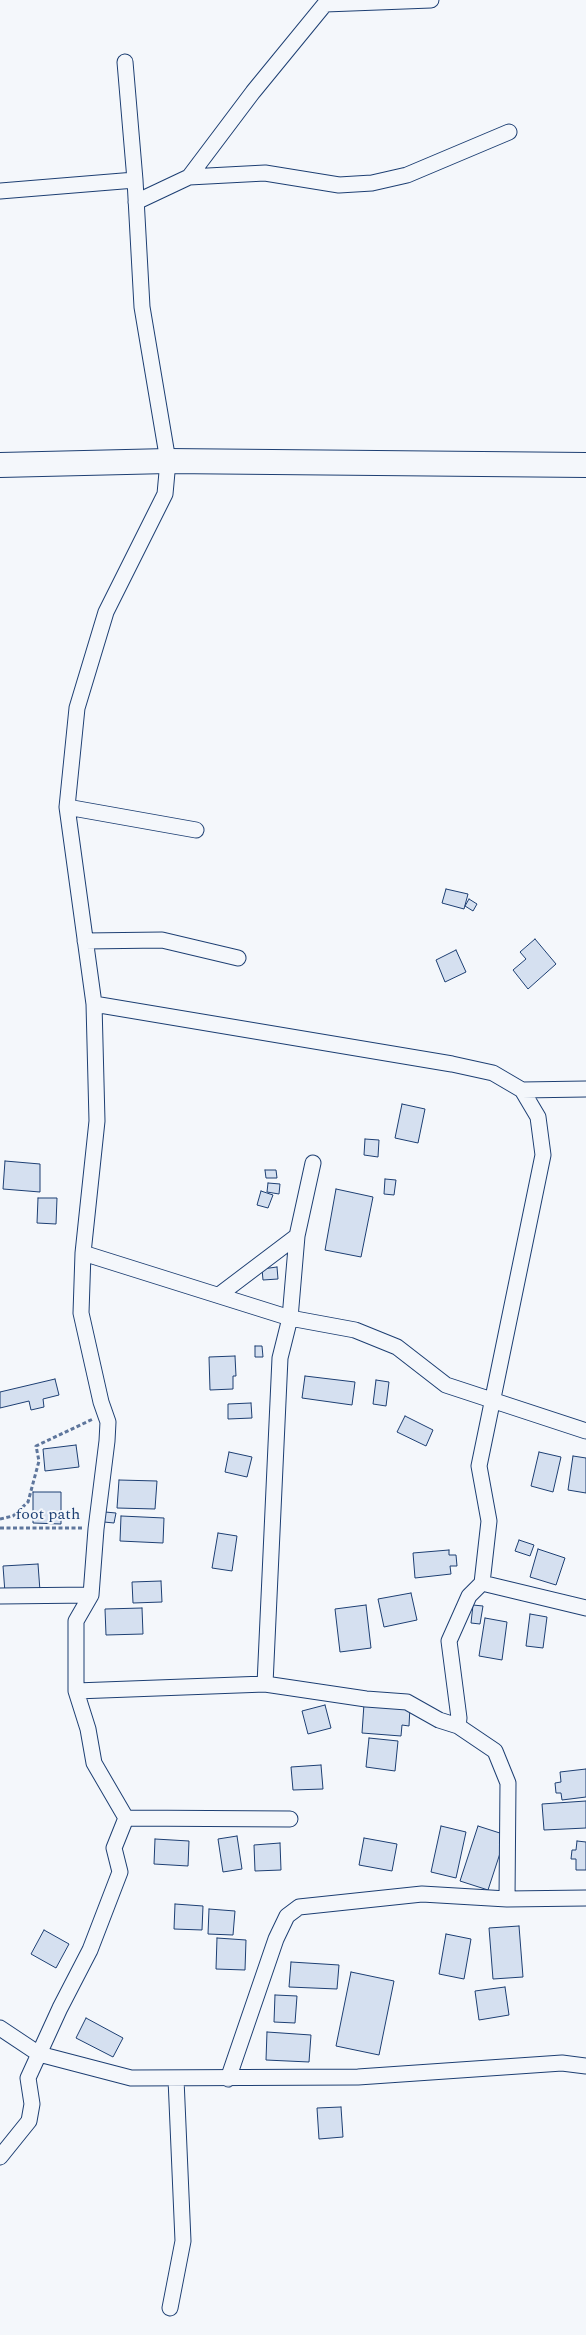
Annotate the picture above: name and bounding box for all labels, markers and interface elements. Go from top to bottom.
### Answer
street label: foot path [16,1506,80,1526]

